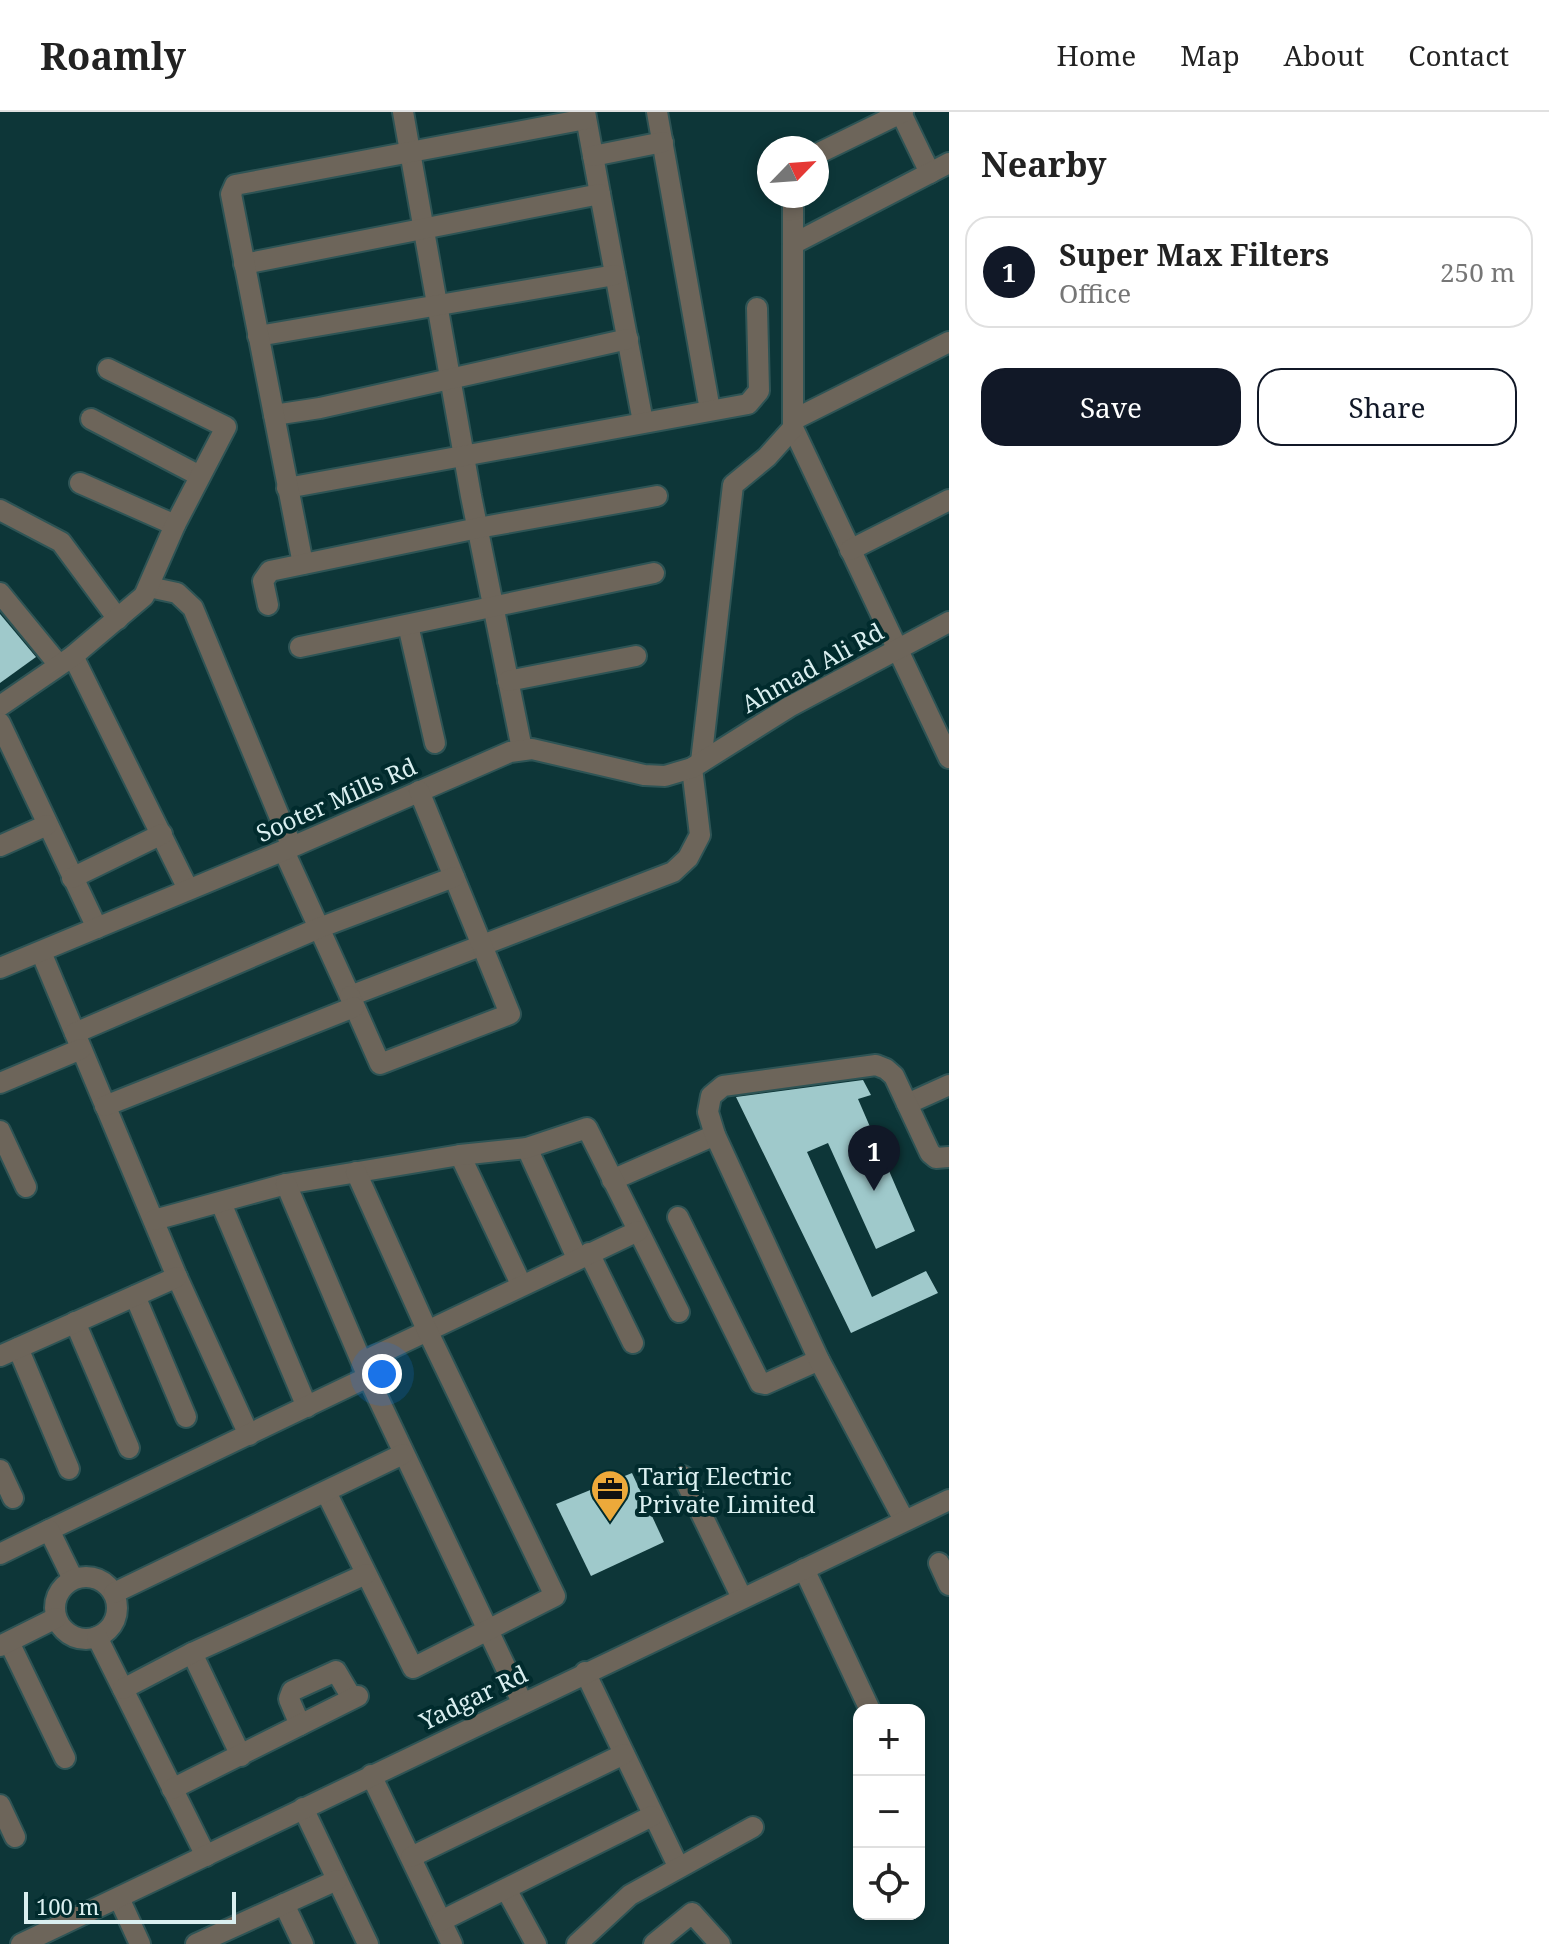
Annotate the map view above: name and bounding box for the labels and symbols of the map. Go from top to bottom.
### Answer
north arrow [757,136,829,208]
street label: Ahmad Ali Rd [735,614,889,720]
street label: Sooter Mills Rd [251,749,422,849]
pin: 1 [848,1125,900,1191]
your location [362,1354,402,1394]
place label: Tariq Electric Private Limited [638,1459,816,1520]
office icon: Tariq Electric Private Limited [589,1468,631,1523]
street label: Yadgar Rd [413,1657,533,1738]
scale bar [24,1888,236,1924]

